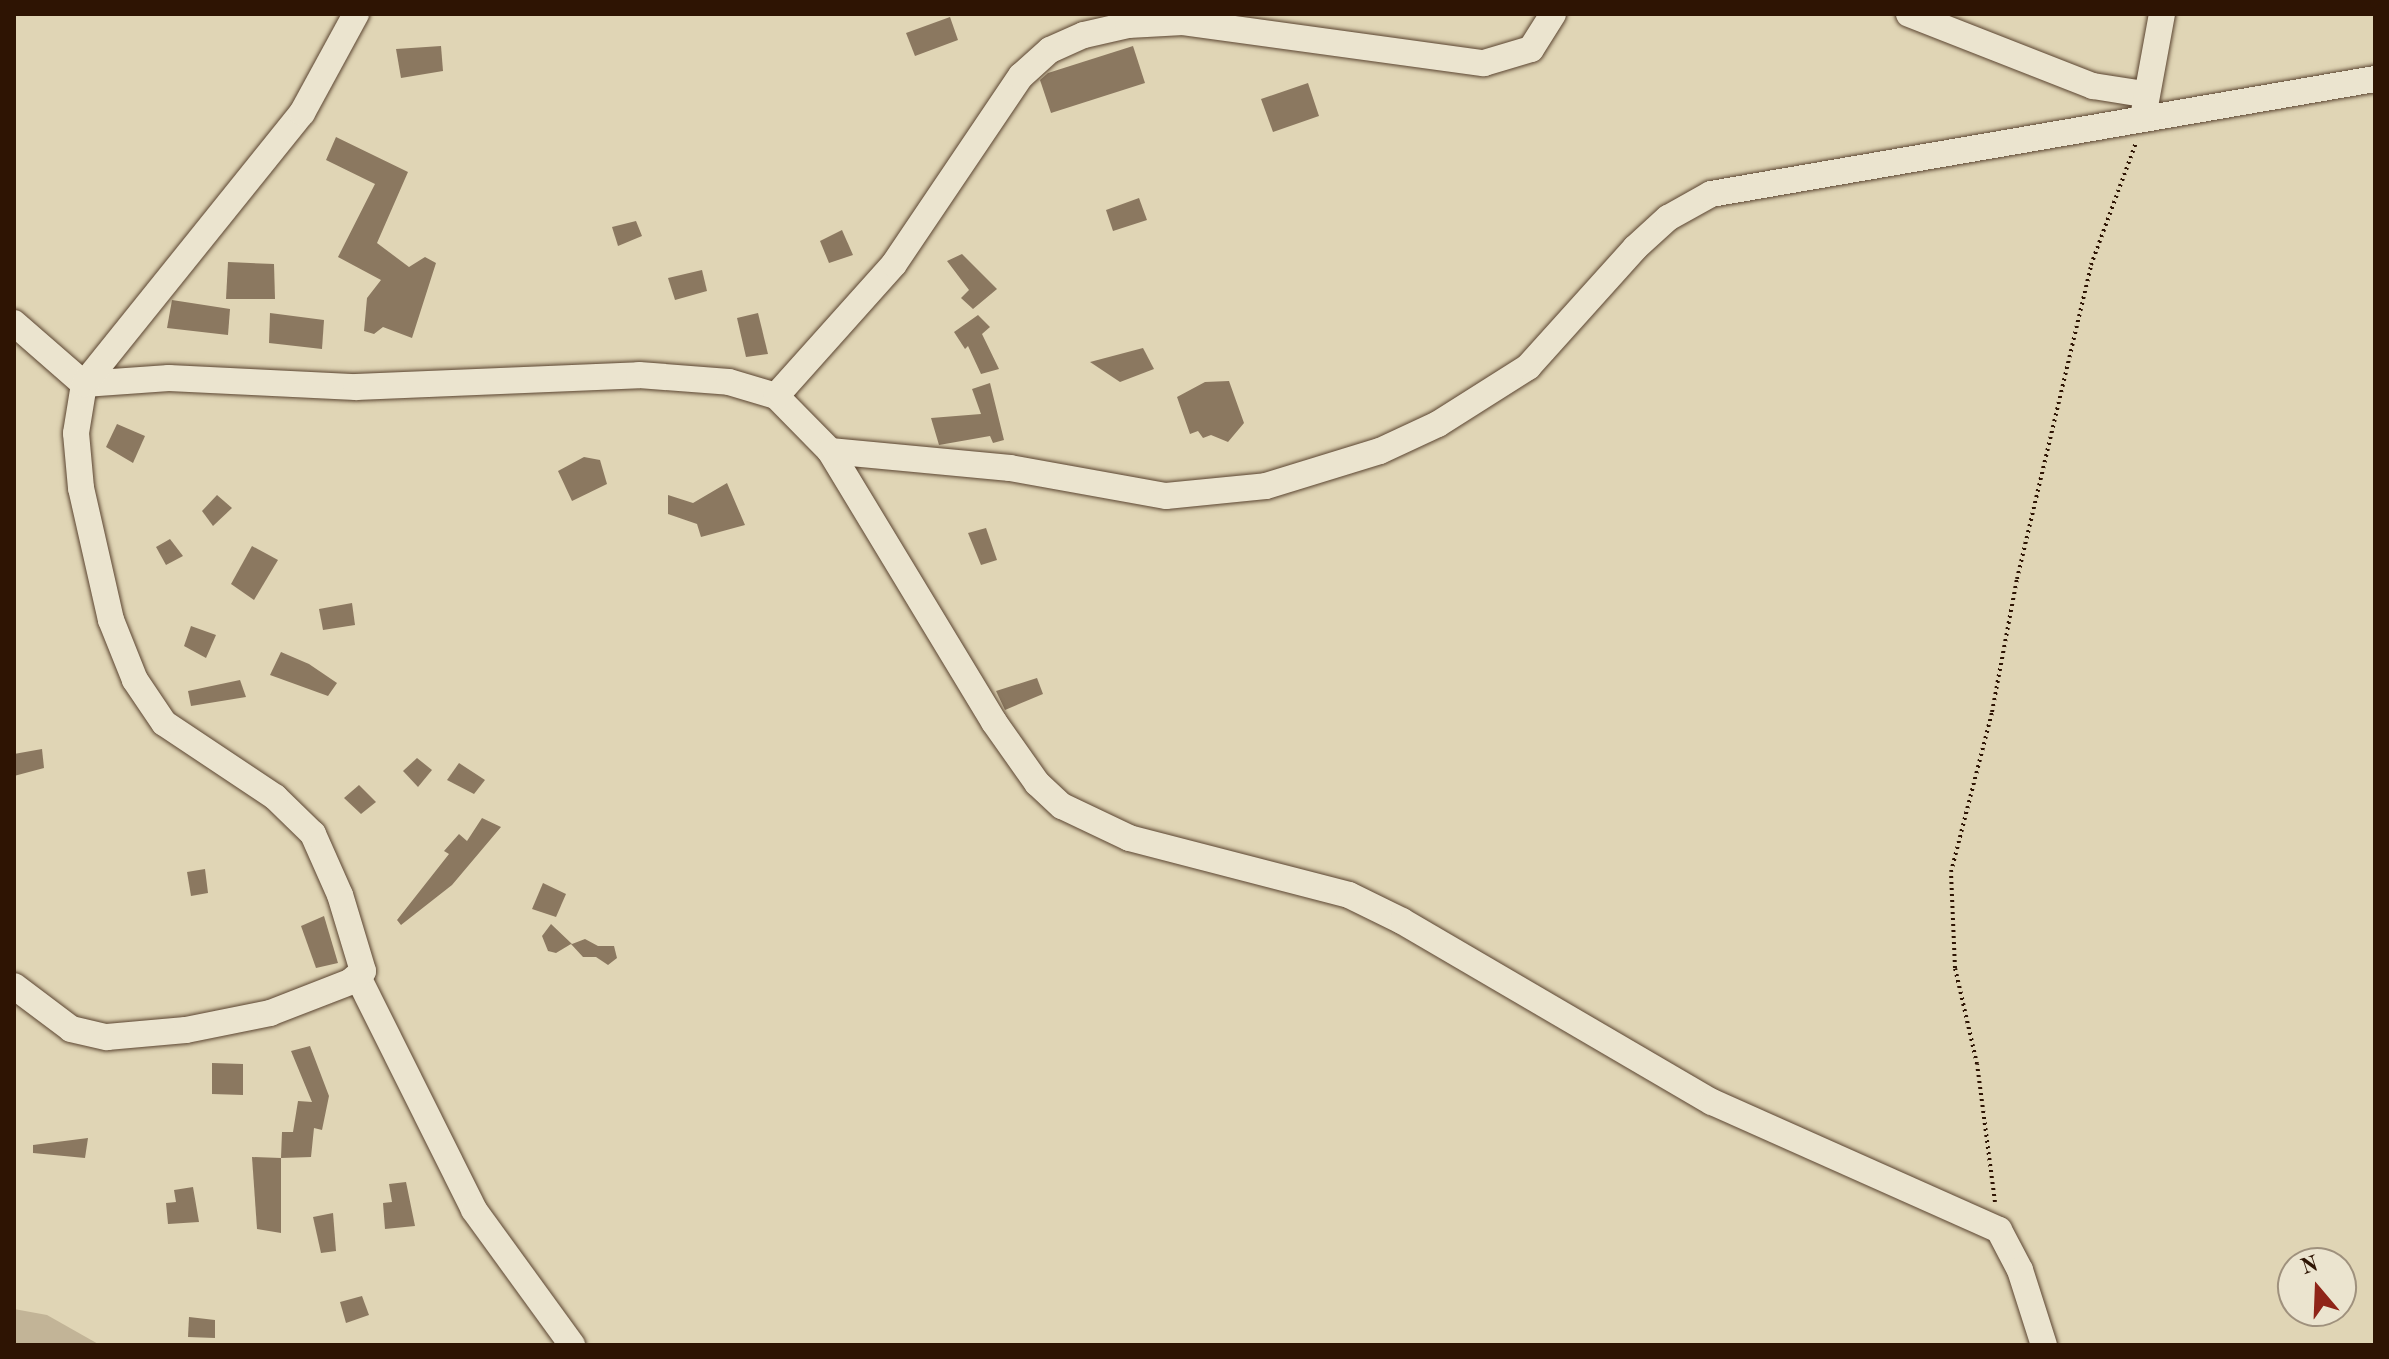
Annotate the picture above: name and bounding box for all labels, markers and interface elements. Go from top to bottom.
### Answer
north arrow [2277,1247,2357,1327]
text: N [2298,1253,2321,1279]

